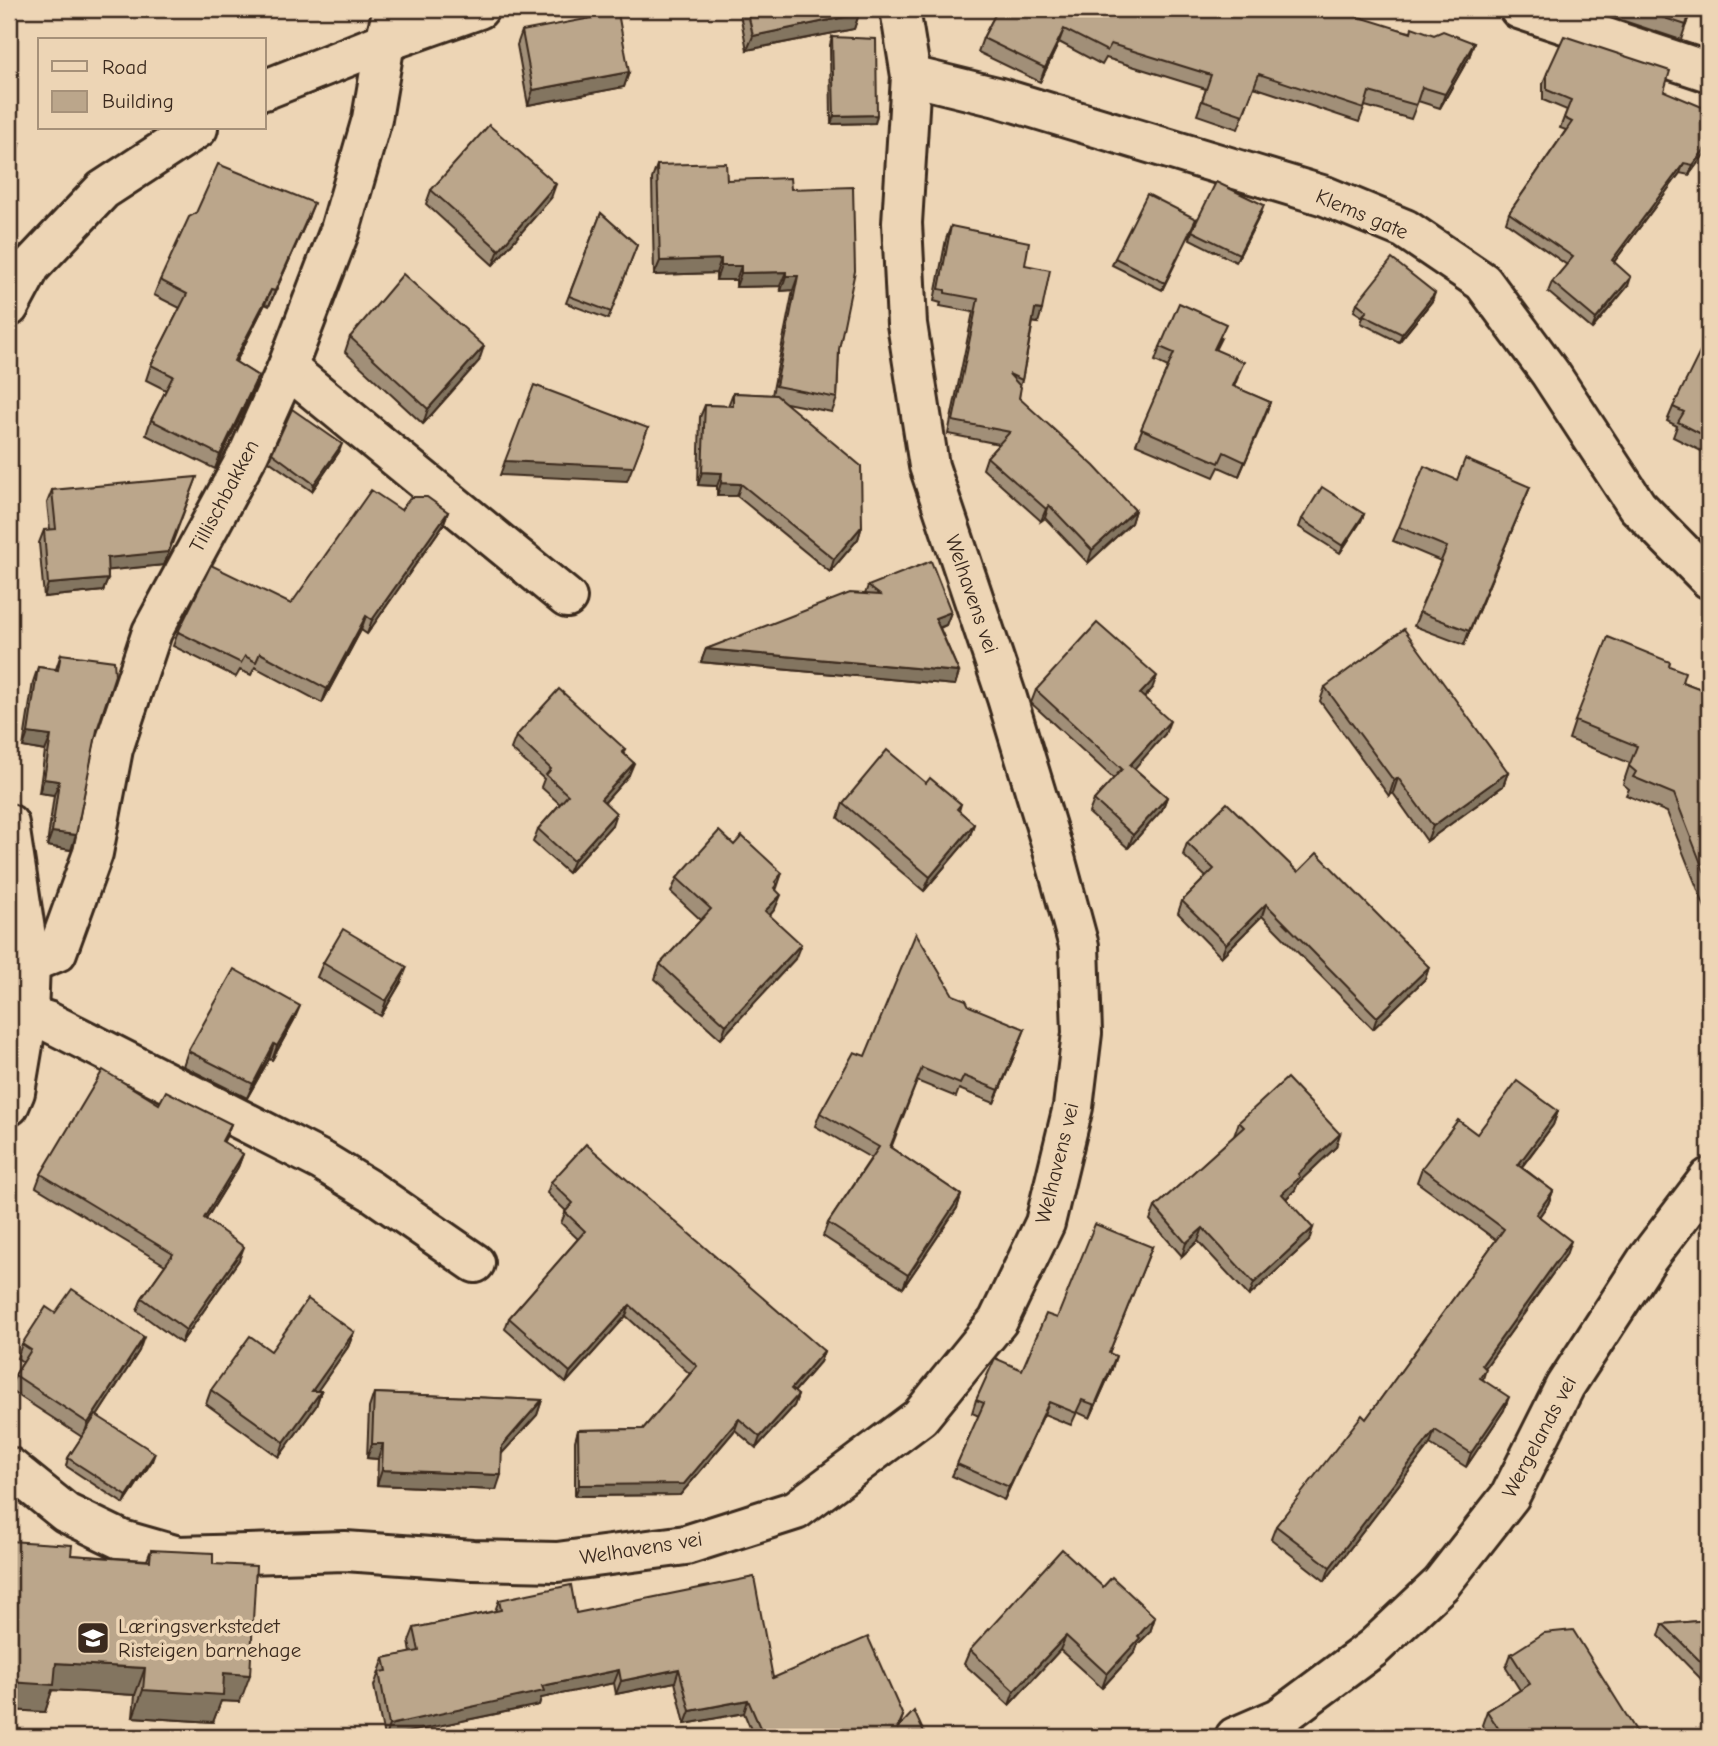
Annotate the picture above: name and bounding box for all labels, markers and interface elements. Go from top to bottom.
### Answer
legend [38,38,266,130]
text: Road [102,55,147,79]
text: Building [102,89,174,113]
street label: Klems gate [1312,184,1412,244]
street label: Tillischbakken [184,436,264,556]
street label: Welhavens vei [940,532,1004,656]
street label: Welhavens vei [1030,1100,1084,1226]
street label: Wergelands vei [1497,1372,1581,1502]
street label: Welhavens vei [578,1526,704,1570]
place label: Læringsverkstedet Risteigen barnehage [118,1614,301,1662]
school or university icon: Læringsverkstedet Risteigen barnehage [74,1619,112,1657]

